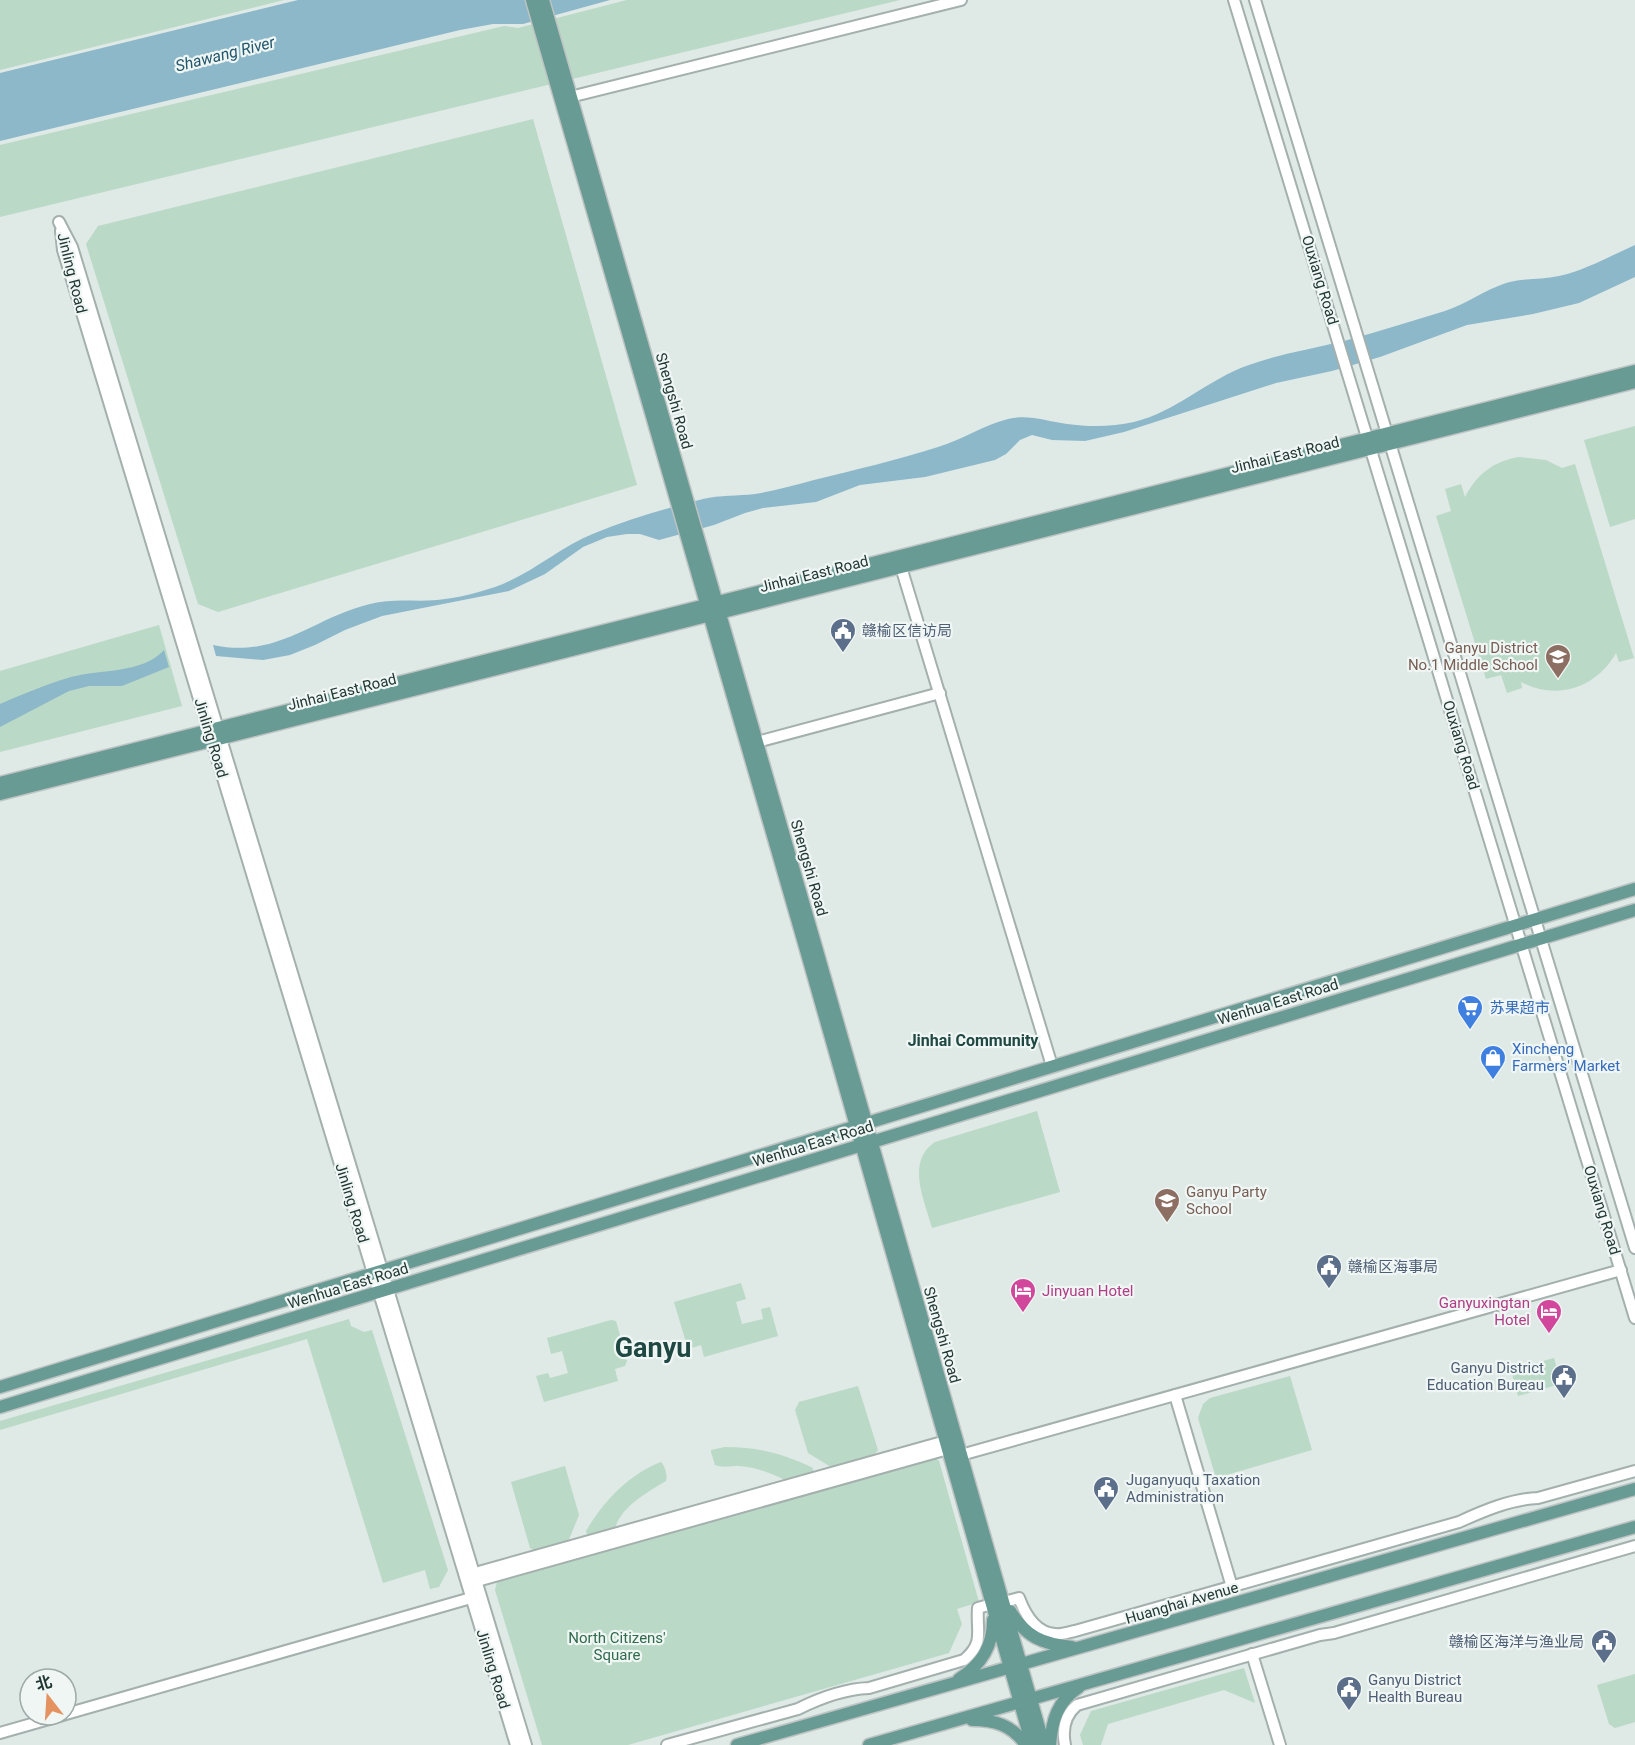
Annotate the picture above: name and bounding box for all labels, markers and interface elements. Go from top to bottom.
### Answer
water label: Shawang River [173,32,277,76]
street label: Jinling Road [53,231,91,315]
street label: Ouxiang Road [1298,233,1342,327]
street label: Shengshi Road [652,351,696,451]
street label: Jinhai East Road [1229,433,1341,477]
street label: Jinhai East Road [758,552,870,596]
public building icon: 赣榆区信访局 [828,616,858,654]
place label: 赣榆区信访局 [862,622,952,640]
place label: Ganyu District No.1 Middle School [1408,639,1538,674]
school or university icon: Ganyu District No.1 Middle School [1543,642,1573,680]
street label: Jinhai East Road [286,670,398,714]
street label: Jinling Road [190,696,232,780]
street label: Ouxiang Road [1439,698,1483,792]
street label: Shengshi Road [787,818,831,918]
street label: Wenhua East Road [1216,975,1340,1029]
supermarket icon: 苏果超市 [1455,993,1485,1031]
place label: 苏果超市 [1490,999,1550,1017]
district label: Jinhai Community [908,1031,1039,1050]
place label: Xincheng Farmers' Market [1512,1040,1620,1075]
shop icon: Xincheng Farmers' Market [1478,1043,1508,1081]
street label: Wenhua East Road [751,1117,875,1171]
street label: Jinling Road [331,1161,373,1245]
street label: Ouxiang Road [1580,1163,1624,1257]
place label: Ganyu Party School [1186,1183,1267,1218]
school or university icon: Ganyu Party School [1152,1186,1182,1224]
public building icon: 赣榆区海事局 [1314,1252,1344,1290]
place label: 赣榆区海事局 [1348,1258,1438,1276]
street label: Wenhua East Road [286,1259,410,1313]
hotel icon: Jinyuan Hotel [1008,1276,1038,1314]
place label: Jinyuan Hotel [1042,1282,1134,1300]
street label: Shengshi Road [920,1285,964,1385]
place label: Ganyuxingtan Hotel [1439,1294,1530,1329]
hotel icon: Ganyuxingtan Hotel [1534,1297,1564,1335]
district label: Ganyu [615,1332,691,1364]
place label: Ganyu District Education Bureau [1427,1359,1544,1394]
public building icon: Ganyu District Education Bureau [1549,1362,1579,1400]
place label: Juganyuqu Taxation Administration [1126,1471,1260,1506]
public building icon: Juganyuqu Taxation Administration [1091,1474,1121,1512]
street label: Huanghai Avenue [1123,1578,1241,1628]
street label: Jinling Road [472,1627,514,1711]
public building icon: 赣榆区海洋与渔业局 [1589,1627,1619,1665]
park label: North Citizens' Square [568,1629,666,1664]
place label: 赣榆区海洋与渔业局 [1449,1633,1584,1651]
north arrow [18,1667,78,1727]
place label: Ganyu District Health Bureau [1368,1671,1462,1706]
text: 北 [33,1672,54,1695]
public building icon: Ganyu District Health Bureau [1334,1674,1364,1712]

